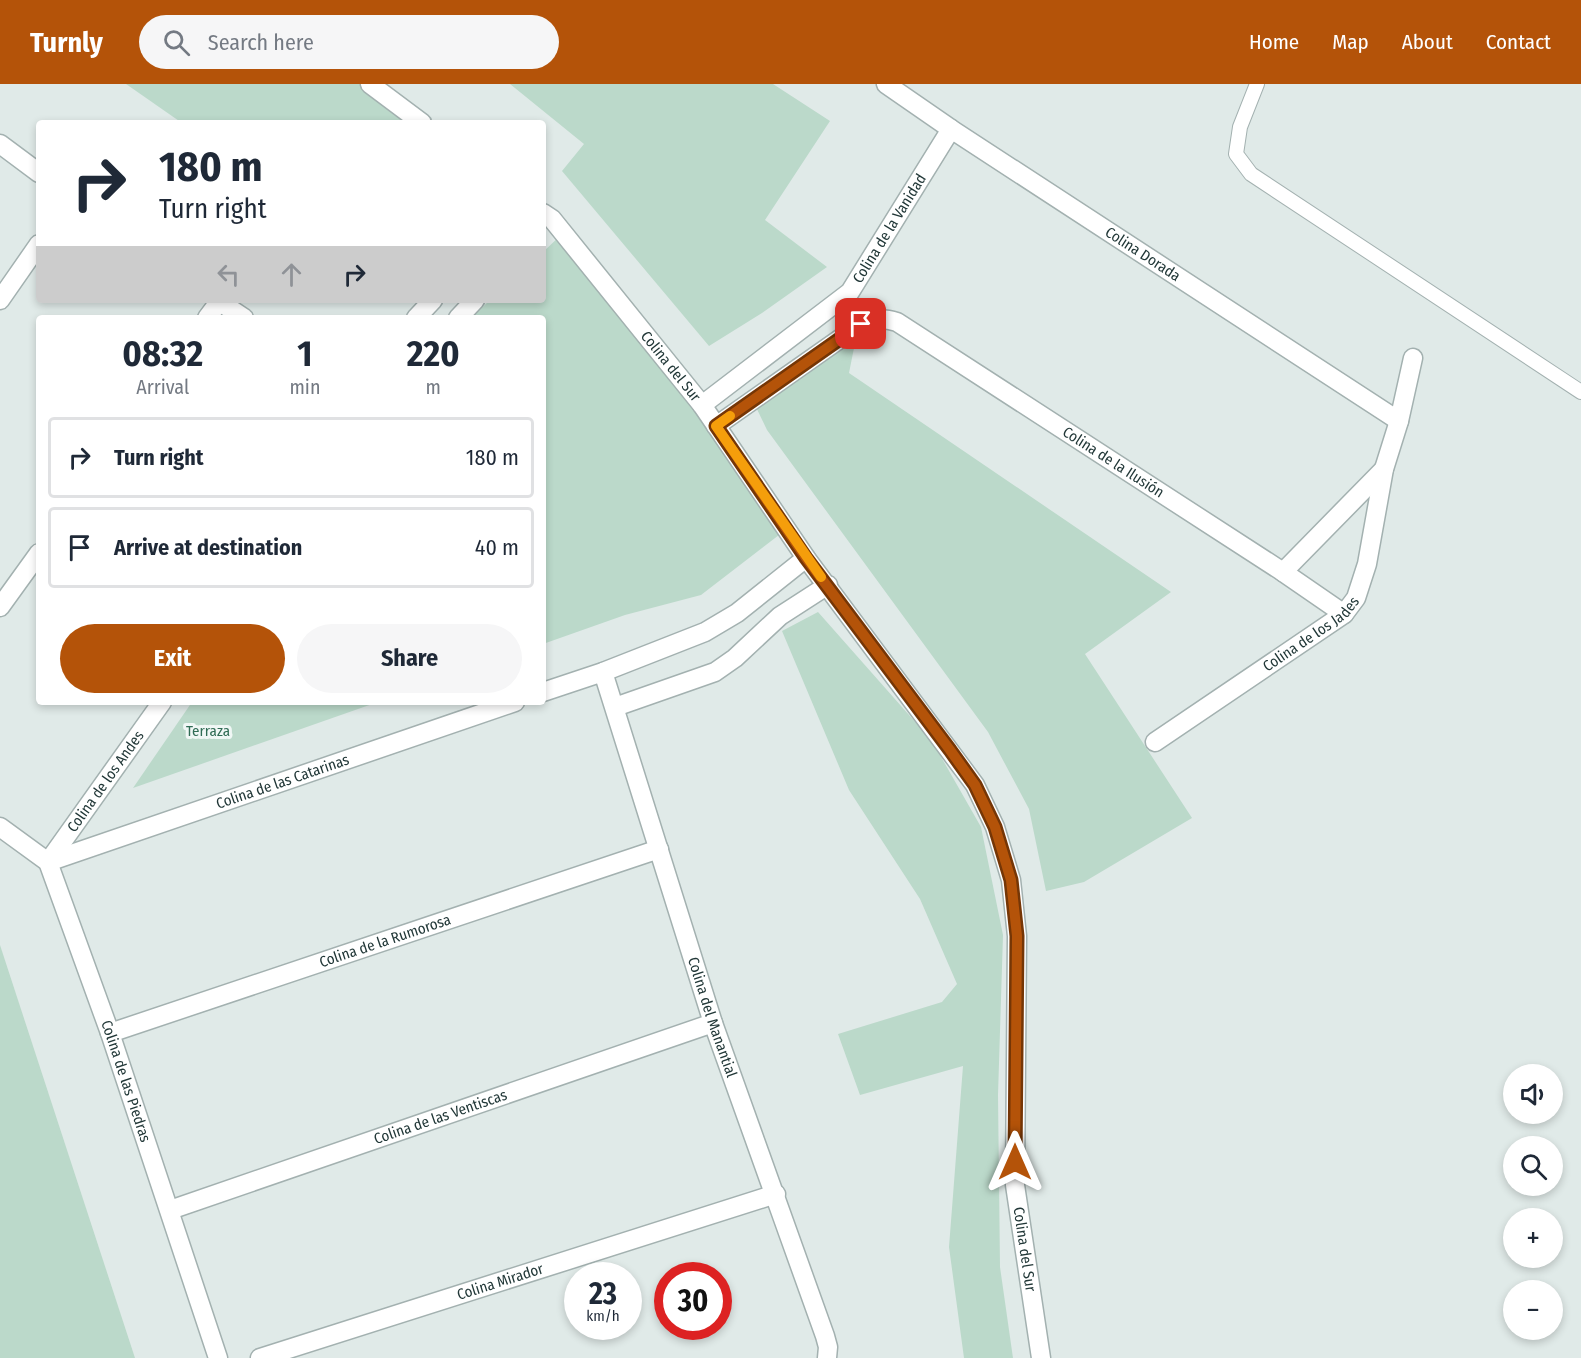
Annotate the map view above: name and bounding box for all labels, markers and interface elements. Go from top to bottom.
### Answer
search box [139,15,559,69]
text: Turnly [30,26,103,59]
icon: search [160,26,193,59]
text: Search here [208,29,314,56]
text: Home [1249,29,1299,55]
text: Map [1332,29,1369,55]
text: About [1402,29,1453,55]
text: Contact [1486,29,1551,55]
text: 180 m [159,142,263,192]
icon: right [60,144,138,222]
street label: Colina de la Vanidad [849,171,930,286]
text: Turn right [159,193,267,225]
street label: Colina Dorada [1102,223,1184,285]
icon: left [212,258,245,291]
icon: ahead [275,258,308,291]
icon: right [338,258,371,291]
pin [835,298,886,349]
icon: arrive [844,307,877,340]
street label: Colina del Sur [637,327,705,406]
text: 08:32 [122,332,203,376]
text: 1 [297,332,313,376]
text: 220 [407,332,460,376]
text: Arrival [136,375,189,399]
text: min [289,375,320,399]
text: m [426,375,441,399]
street label: Colina de la Ilusión [1059,423,1167,502]
icon: right [63,441,96,474]
text: Turn right [114,444,203,471]
text: 180 m [466,444,519,471]
icon: arrive [63,531,96,564]
text: Arrive at destination [114,534,302,561]
text: 40 m [475,534,519,561]
street label: Colina de los Jades [1259,593,1363,675]
button: Exit [60,624,285,693]
button: Share [297,624,522,693]
park label: Terraza [186,722,230,740]
street label: Colina de los Andes [63,727,148,836]
street label: Colina de las Catarinas [214,751,351,813]
street label: Colina de la Rumorosa [317,910,453,971]
street label: Colina del Manantial [684,955,741,1080]
street label: Colina de las Piedras [97,1018,155,1144]
map controls [1503,1064,1563,1340]
button: sound [1503,1064,1563,1124]
street label: Colina de las Ventiscas [372,1086,509,1148]
position arrow [983,1130,1047,1194]
button: search [1503,1136,1563,1196]
street label: Colina del Sur [1009,1206,1040,1294]
button: + [1503,1208,1563,1268]
street label: Colina Mirador [455,1259,546,1304]
speed limit sign: 30 [654,1262,732,1340]
text: 23 [589,1276,617,1312]
button: − [1503,1280,1563,1340]
text: km/h [586,1307,620,1325]

